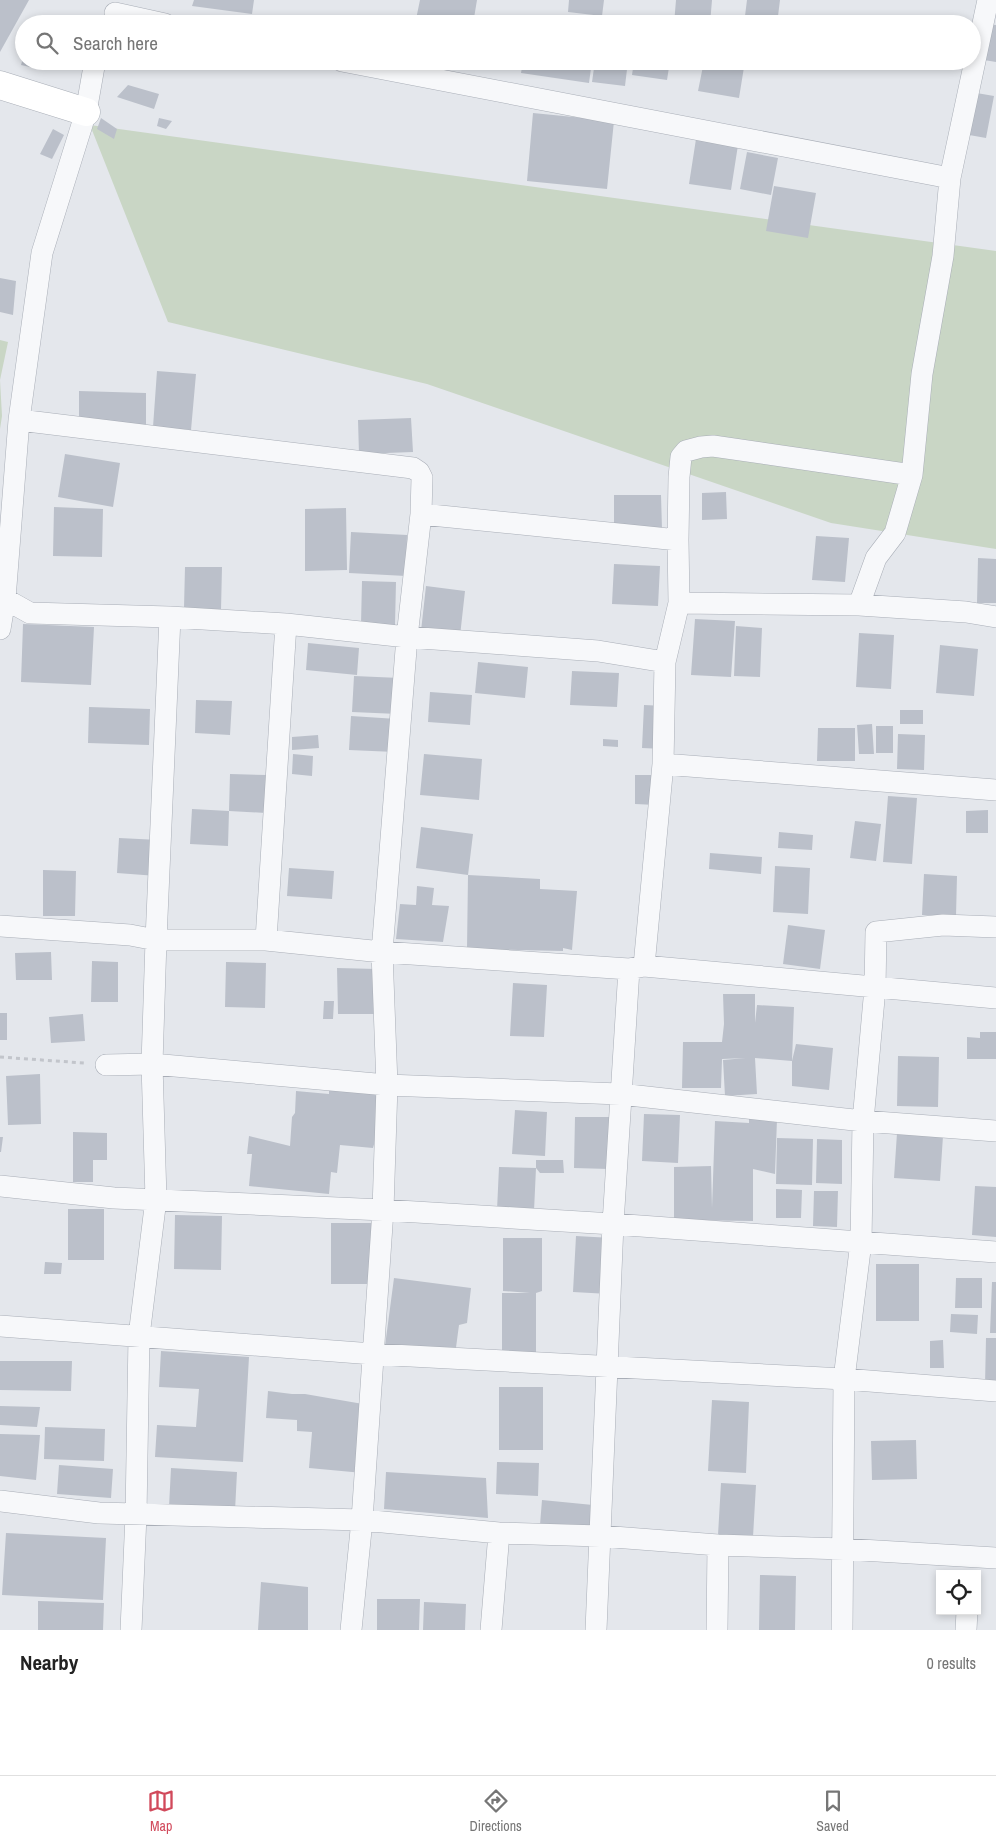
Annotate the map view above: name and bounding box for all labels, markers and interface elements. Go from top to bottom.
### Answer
search box [15,15,981,70]
icon: search [33,29,61,57]
text: Search here [73,30,158,56]
map controls [936,1570,981,1615]
button: locate [936,1570,981,1615]
text: Nearby [20,1648,78,1677]
text: 0 results [926,1652,976,1674]
tab: Map [147,1787,175,1835]
tab: Directions [470,1787,522,1835]
tab: Saved [816,1787,849,1835]

